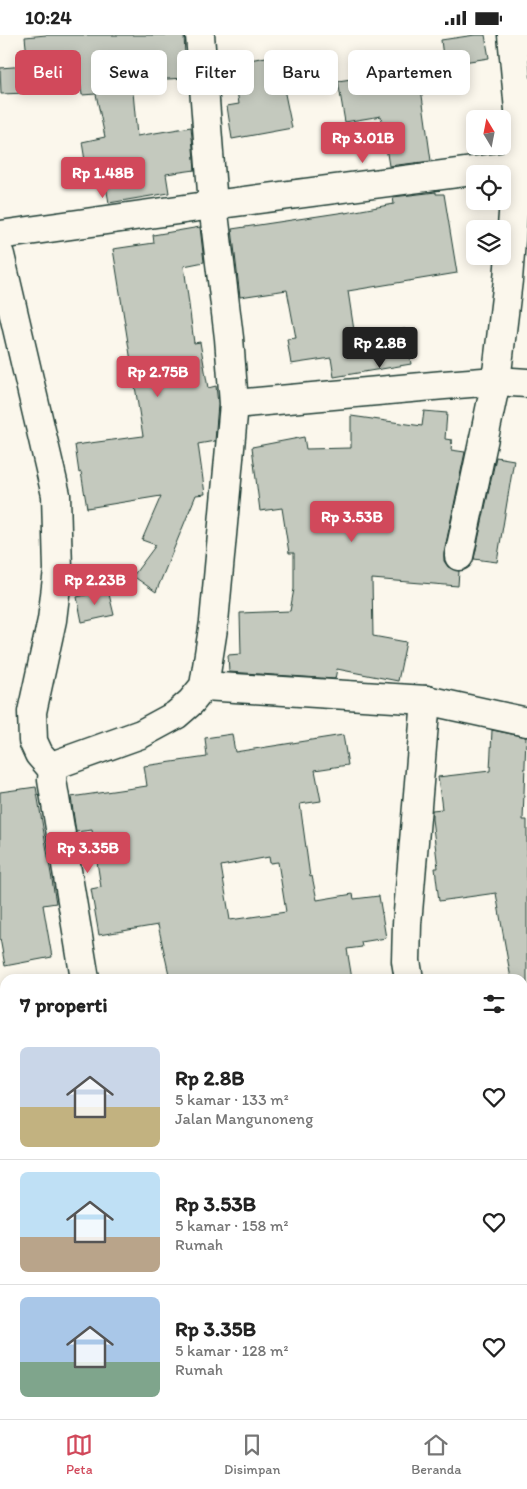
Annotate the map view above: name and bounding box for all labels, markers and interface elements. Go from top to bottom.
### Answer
text: 10:24 [25,6,72,29]
chip: Beli [15,50,81,95]
chip: Sewa [91,50,167,95]
chip: Filter [177,50,254,95]
chip: Baru [264,50,338,95]
chip: Apartemen [348,50,470,95]
north arrow [466,110,511,155]
map controls [466,110,511,265]
pin: Rp 3.01B [311,121,415,164]
text: Rp 3.01B [332,128,394,147]
pin: Rp 1.48B [51,156,155,199]
text: Rp 1.48B [72,163,134,182]
button: locate [466,165,511,210]
button: layers [466,220,511,265]
pin: Rp 2.8B [334,327,426,369]
text: Rp 2.8B [354,333,406,352]
pin: Rp 2.75B [106,355,210,398]
text: Rp 2.75B [128,362,188,381]
pin: Rp 3.53B [300,501,404,543]
text: Rp 3.53B [321,507,383,526]
pin: Rp 2.23B [43,563,147,606]
text: Rp 2.23B [64,570,126,589]
pin: Rp 3.35B [36,831,140,874]
text: Rp 3.35B [57,838,119,857]
icon: filters [480,990,508,1018]
text: 7 properti [20,992,108,1017]
text: Rp 2.8B [175,1065,245,1090]
icon: home [60,1067,120,1127]
icon: heart [480,1083,508,1111]
text: 5 kamar · 133 m² [175,1090,289,1109]
text: Jalan Mangunoneng [175,1109,313,1128]
text: Rp 3.53B [175,1191,256,1216]
icon: home [60,1192,120,1252]
icon: heart [480,1208,508,1236]
text: 5 kamar · 158 m² [175,1216,288,1235]
text: Rumah [175,1235,223,1254]
text: Rp 3.35B [175,1316,256,1341]
icon: home [60,1317,120,1377]
icon: heart [480,1333,508,1361]
text: 5 kamar · 128 m² [175,1341,288,1360]
text: Rumah [175,1360,223,1379]
tab: Peta [65,1431,93,1478]
tab: Disimpan [224,1431,280,1478]
tab: Beranda [411,1431,462,1478]

